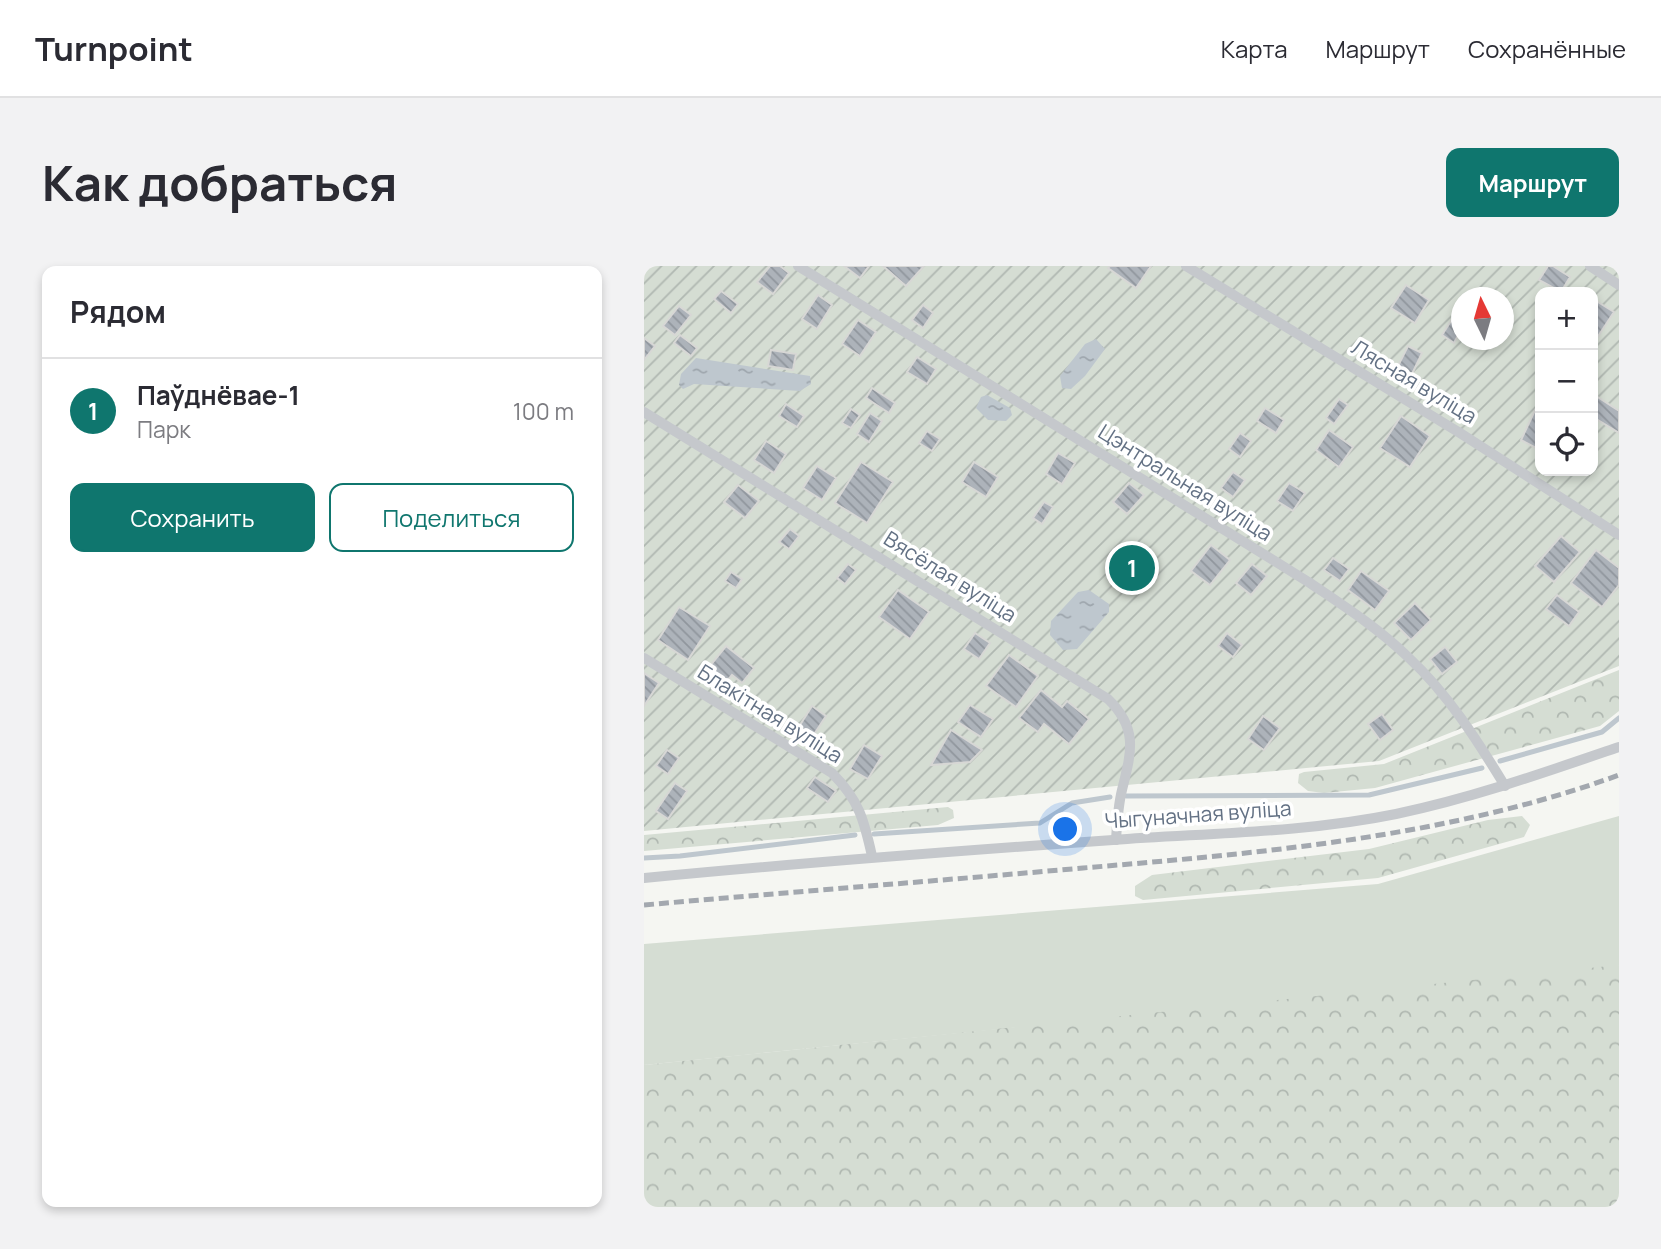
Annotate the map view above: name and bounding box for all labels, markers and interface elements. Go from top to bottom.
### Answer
text: Turnpoint [35,26,193,71]
text: Карта [1221,32,1288,65]
text: Маршрут [1326,32,1430,65]
text: Сохранённые [1468,32,1626,65]
button: Маршрут [1446,148,1619,217]
text: Как добраться [42,149,397,216]
north arrow [1451,287,1514,350]
map controls [1535,287,1598,476]
button: + [1535,287,1598,350]
text: Рядом [70,291,166,332]
street label: Лясная вуліца [1347,333,1482,430]
button: − [1535,350,1598,413]
text: Паўднёвае-1 [137,377,300,413]
text: 1 [88,395,98,427]
text: 100 m [513,395,574,427]
text: Парк [137,413,191,445]
button: locate [1535,413,1598,476]
street label: Цэнтральная вуліца [1093,417,1278,547]
button: Сохранить [70,483,315,552]
button: Поделиться [329,483,574,552]
street label: Вясёлая вуліца [879,524,1022,628]
pin: 1 [1109,542,1155,594]
street label: Блакітная вуліца [693,657,848,769]
street label: Чыгуначная вуліца [1104,794,1292,834]
your location [1048,812,1082,846]

